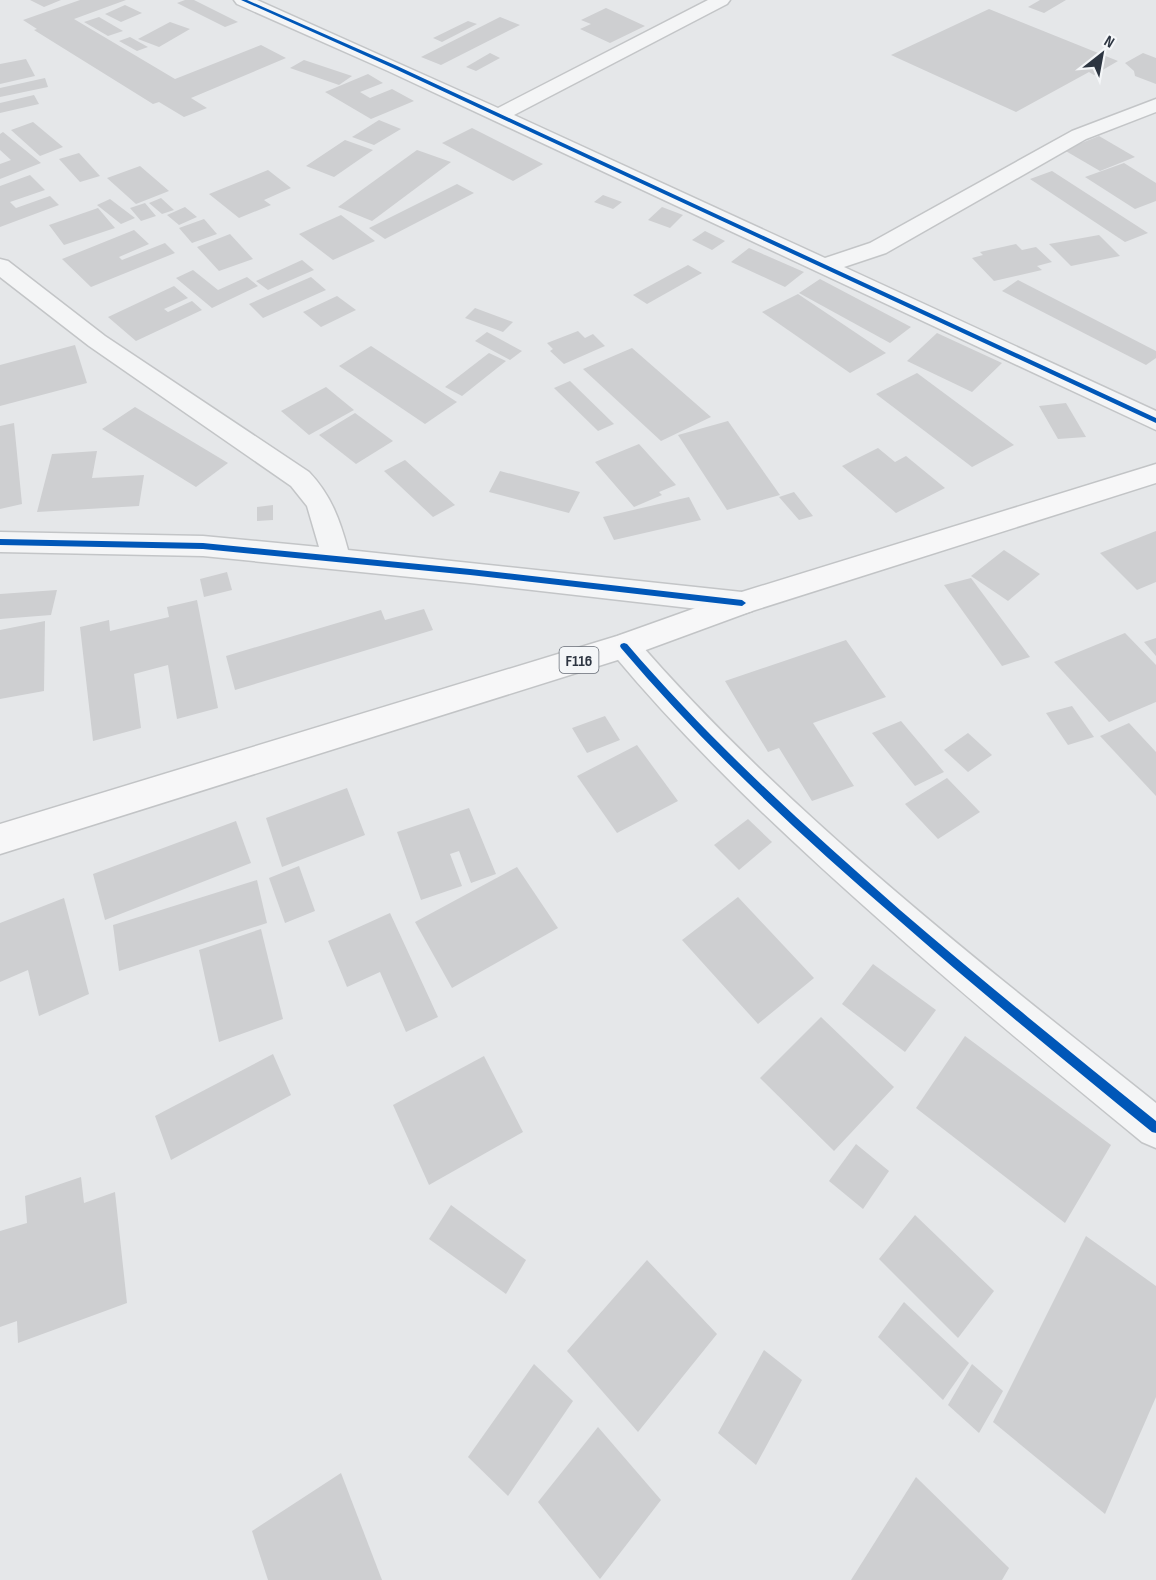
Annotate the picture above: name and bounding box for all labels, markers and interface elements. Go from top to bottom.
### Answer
north arrow [1072,24,1132,84]
text: N [1100,32,1118,53]
road number: F116 [560,647,598,673]

